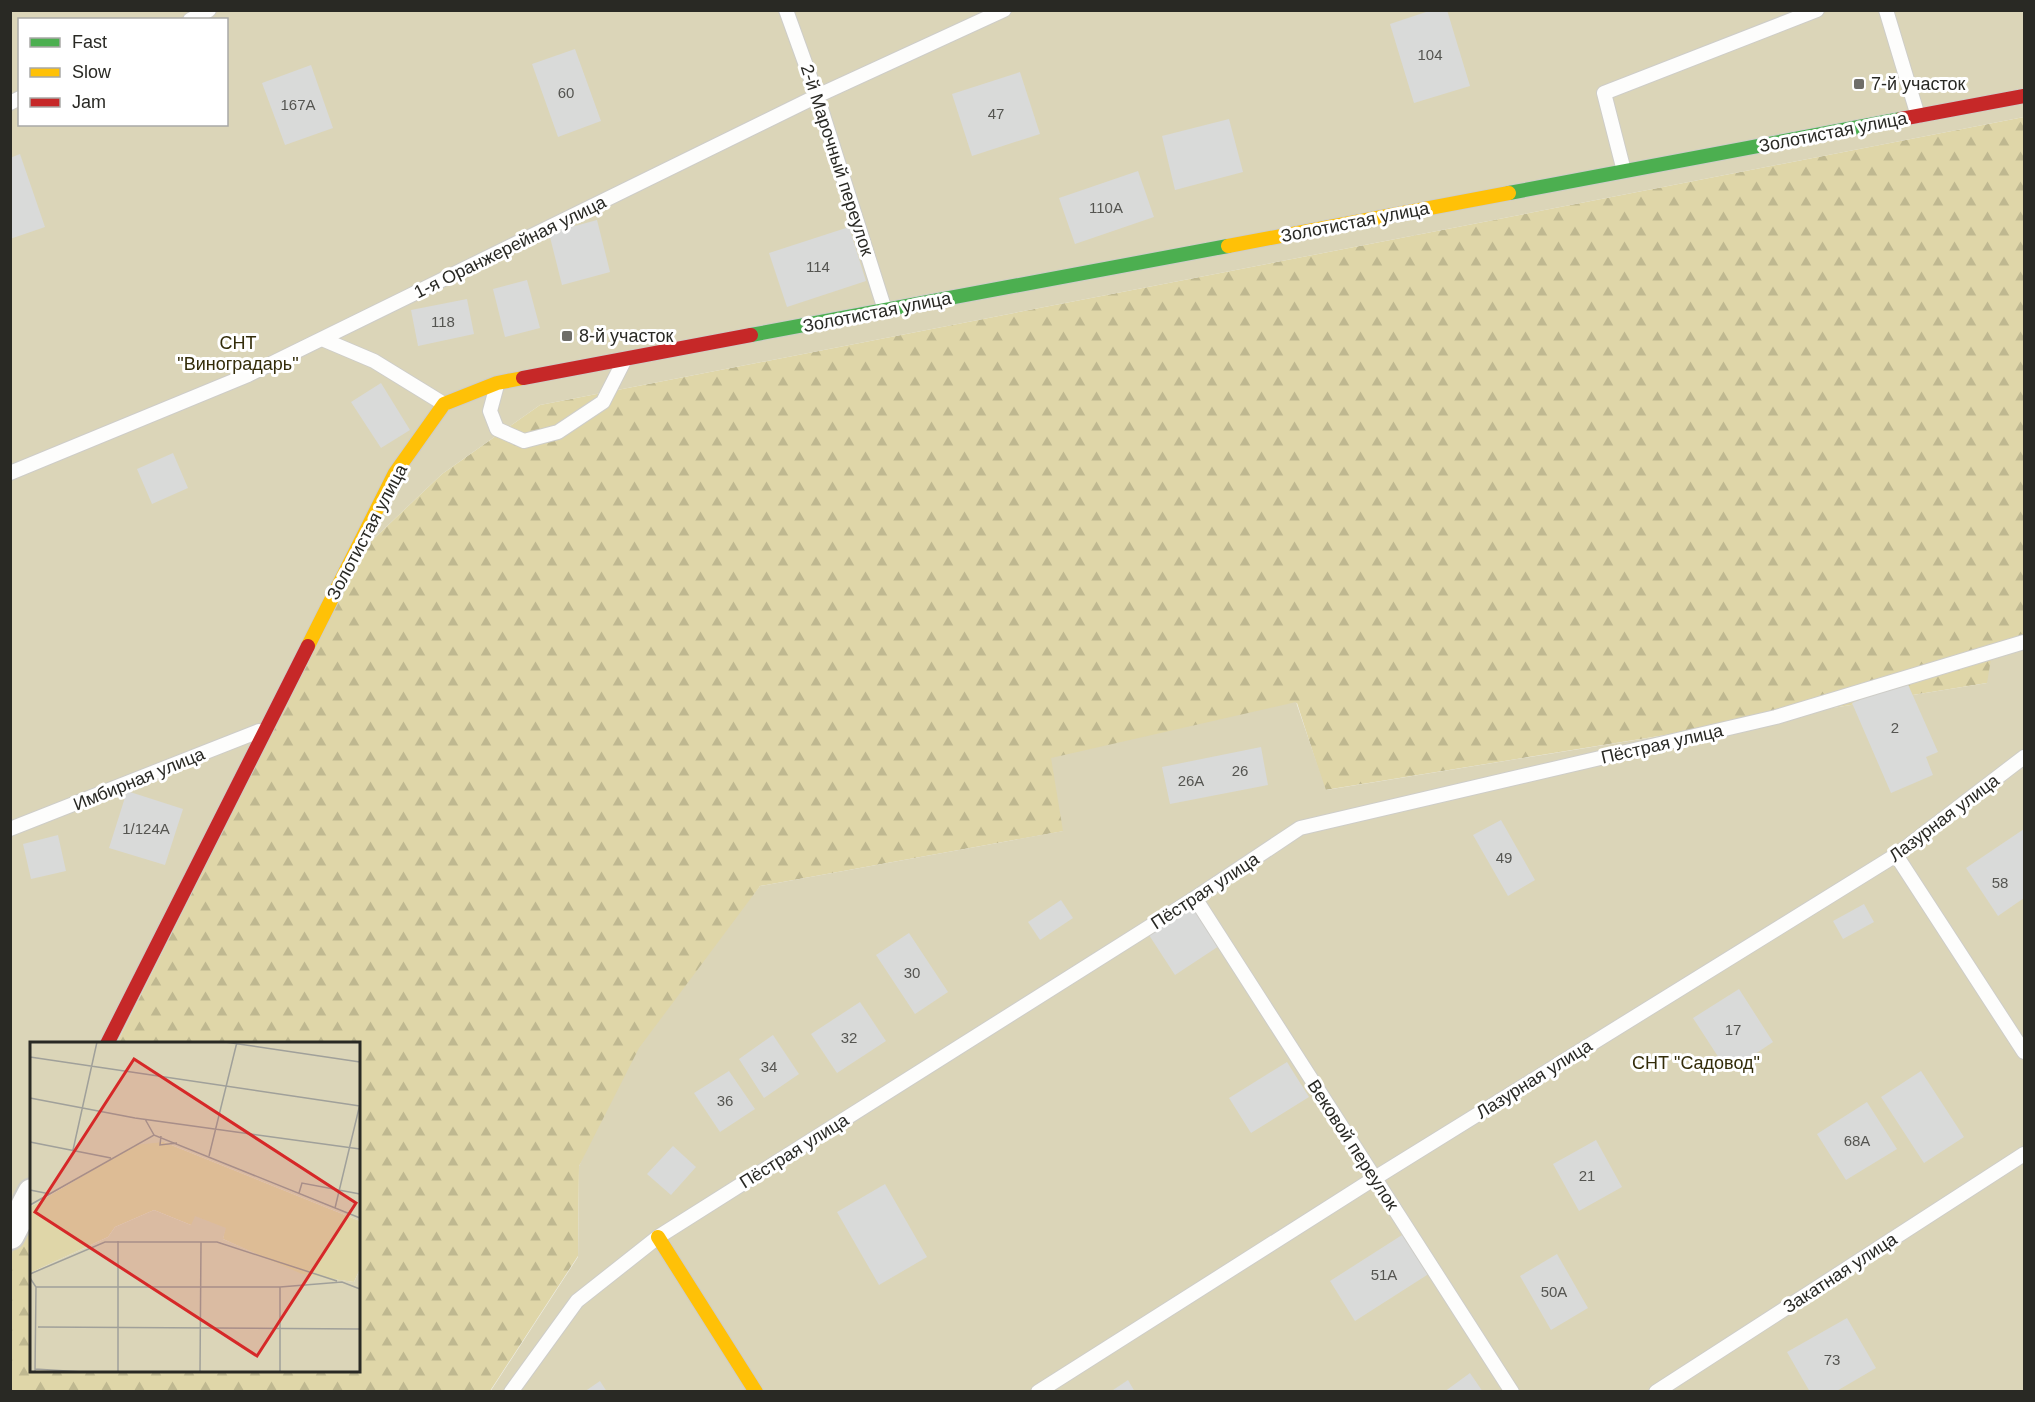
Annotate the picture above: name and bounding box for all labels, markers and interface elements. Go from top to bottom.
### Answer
legend [18,18,228,126]
text: Fast [72,32,107,52]
house number: 104 [1417,46,1443,63]
text: Slow [72,62,112,82]
street label: 2-й Марочный переулок [797,62,877,258]
place label: 7-й участок [1871,74,1966,94]
marker: 7-й участок [1852,77,1866,91]
house number: 60 [558,84,574,101]
text: Jam [72,92,106,112]
house number: 167А [280,96,316,113]
house number: 47 [988,105,1004,122]
street label: Золотистая улица [1757,108,1910,156]
street label: 1-я Оранжерейная улица [411,191,610,302]
street label: Золотистая улица [1279,198,1432,246]
house number: 110А [1089,199,1123,216]
house number: 114 [806,258,830,275]
street label: Золотистая улица [801,288,954,336]
house number: 118 [431,313,455,330]
place label: 8-й участок [579,326,674,346]
marker: 8-й участок [560,329,574,343]
park label: СНТ "Виноградарь" [177,333,299,374]
street label: Золотистая улица [323,460,412,603]
house number: 2 [1891,719,1899,736]
street label: Пёстрая улица [1599,720,1726,768]
street label: Имбирная улица [71,743,208,814]
house number: 26 [1232,762,1248,779]
street label: Лазурная улица [1885,770,2004,866]
house number: 26А [1178,772,1204,789]
house number: 1/124А [122,820,170,837]
street label: Пёстрая улица [1147,848,1263,933]
house number: 49 [1496,849,1512,866]
house number: 58 [1992,874,2008,891]
house number: 30 [904,964,920,981]
house number: 17 [1725,1021,1741,1038]
house number: 32 [841,1029,857,1046]
street label: Лазурная улица [1472,1035,1596,1123]
inset map [30,1042,360,1372]
park label: СНТ "Садовод" [1632,1053,1760,1073]
house number: 34 [761,1058,777,1075]
street label: Вековой переулок [1303,1076,1403,1214]
house number: 36 [717,1092,733,1109]
street label: Пёстрая улица [736,1109,853,1192]
house number: 68А [1844,1132,1870,1149]
house number: 21 [1579,1167,1595,1184]
street label: Закатная улица [1780,1228,1901,1317]
house number: 51А [1371,1266,1397,1283]
house number: 50А [1541,1283,1567,1300]
house number: 73 [1824,1351,1840,1368]

